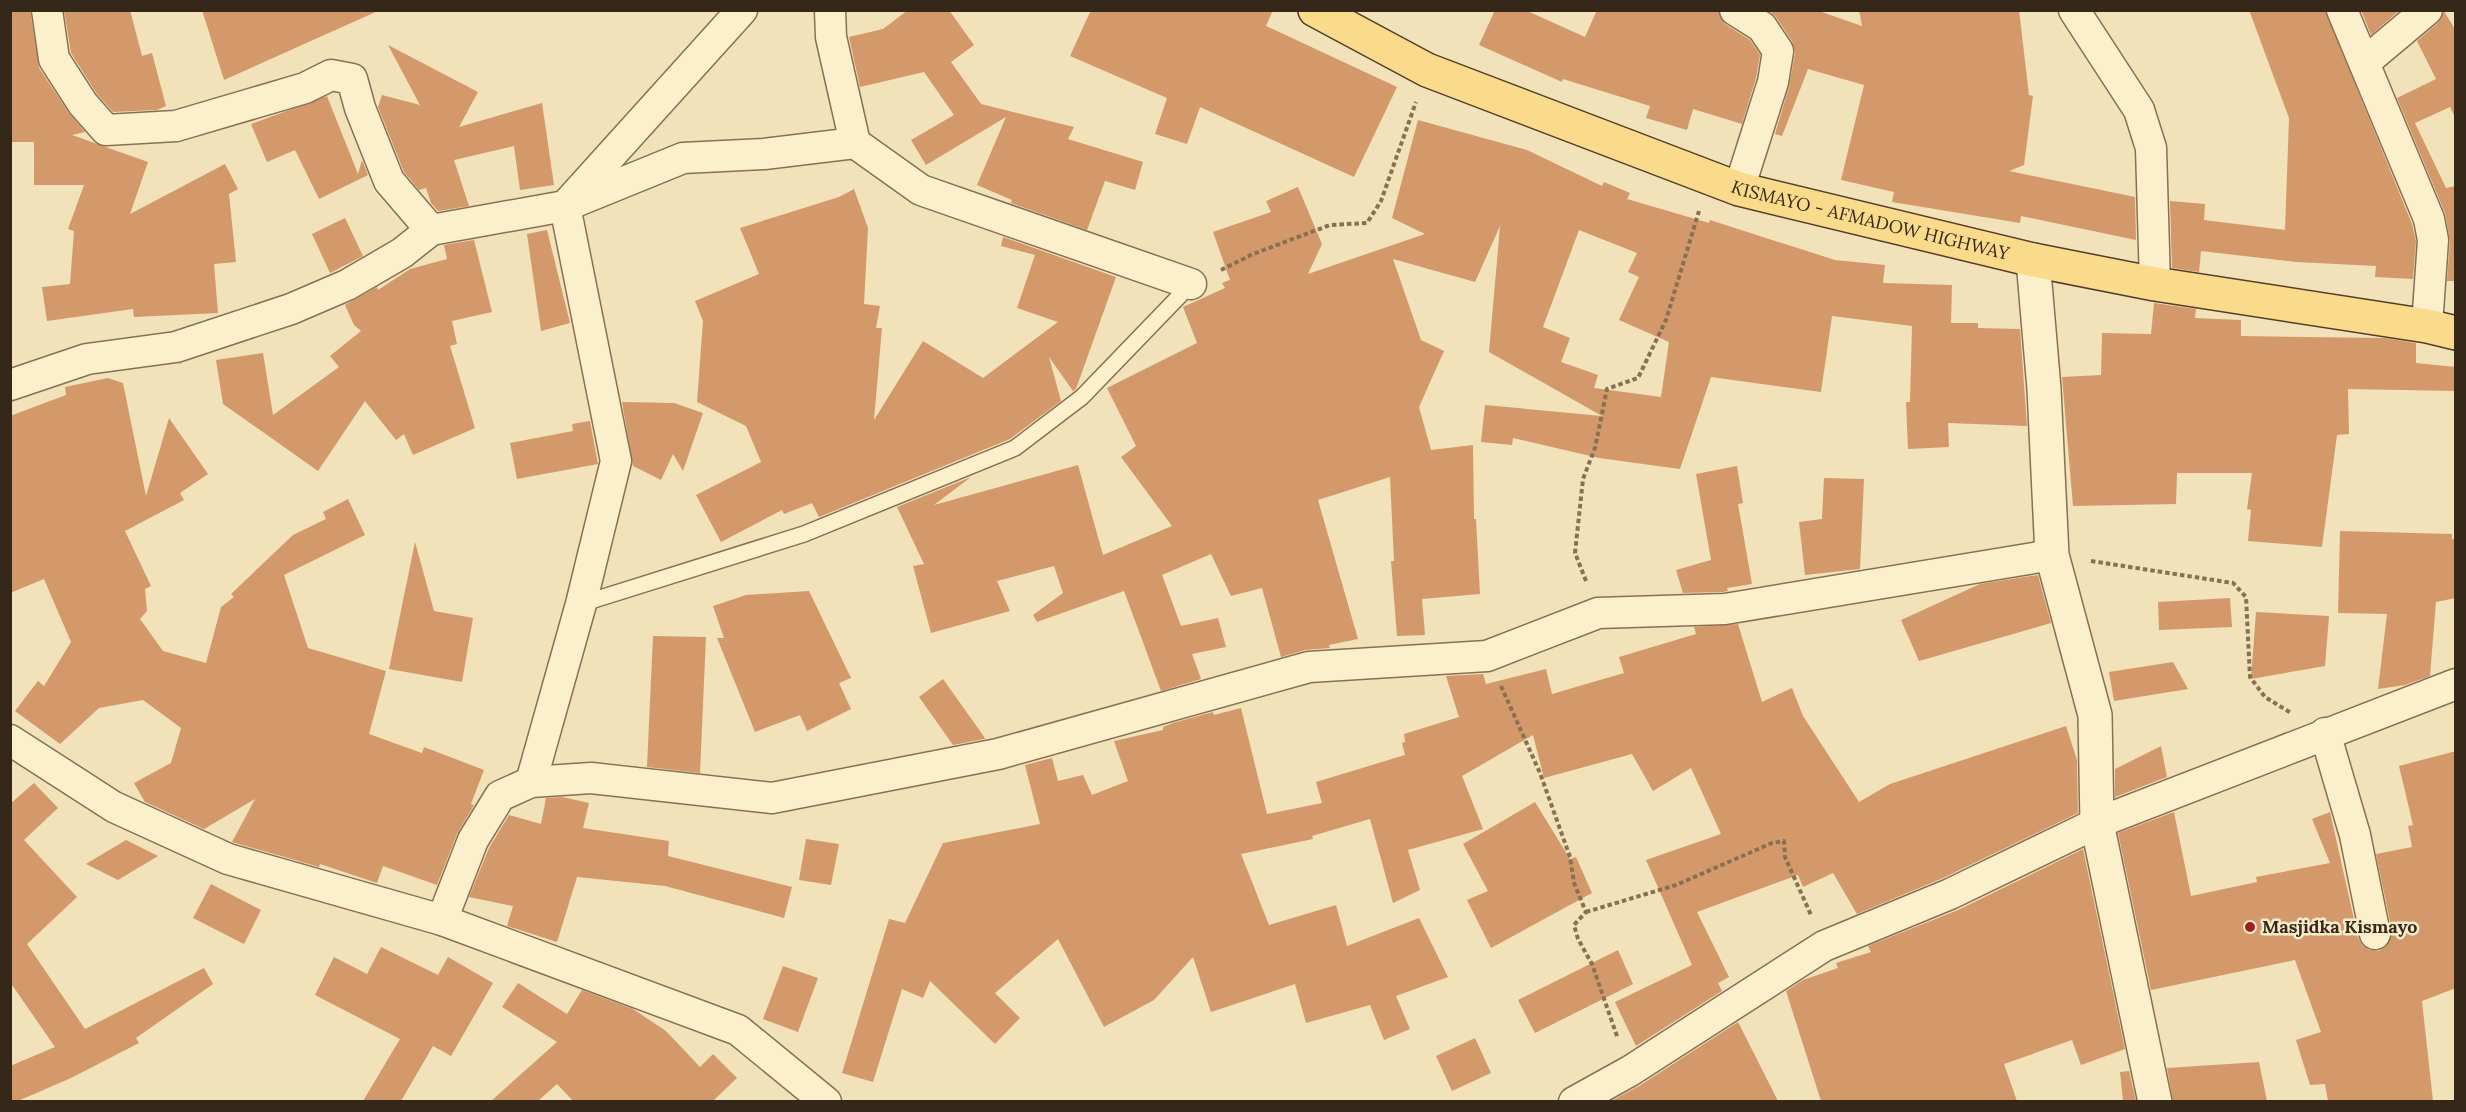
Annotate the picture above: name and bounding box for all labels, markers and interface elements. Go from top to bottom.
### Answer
street label: KISMAYO - AFMADOW HIGHWAY [1728,175,2012,265]
place label: Masjidka Kismayo [2262,915,2417,938]
marker: Masjidka Kismayo [2243,920,2257,934]

